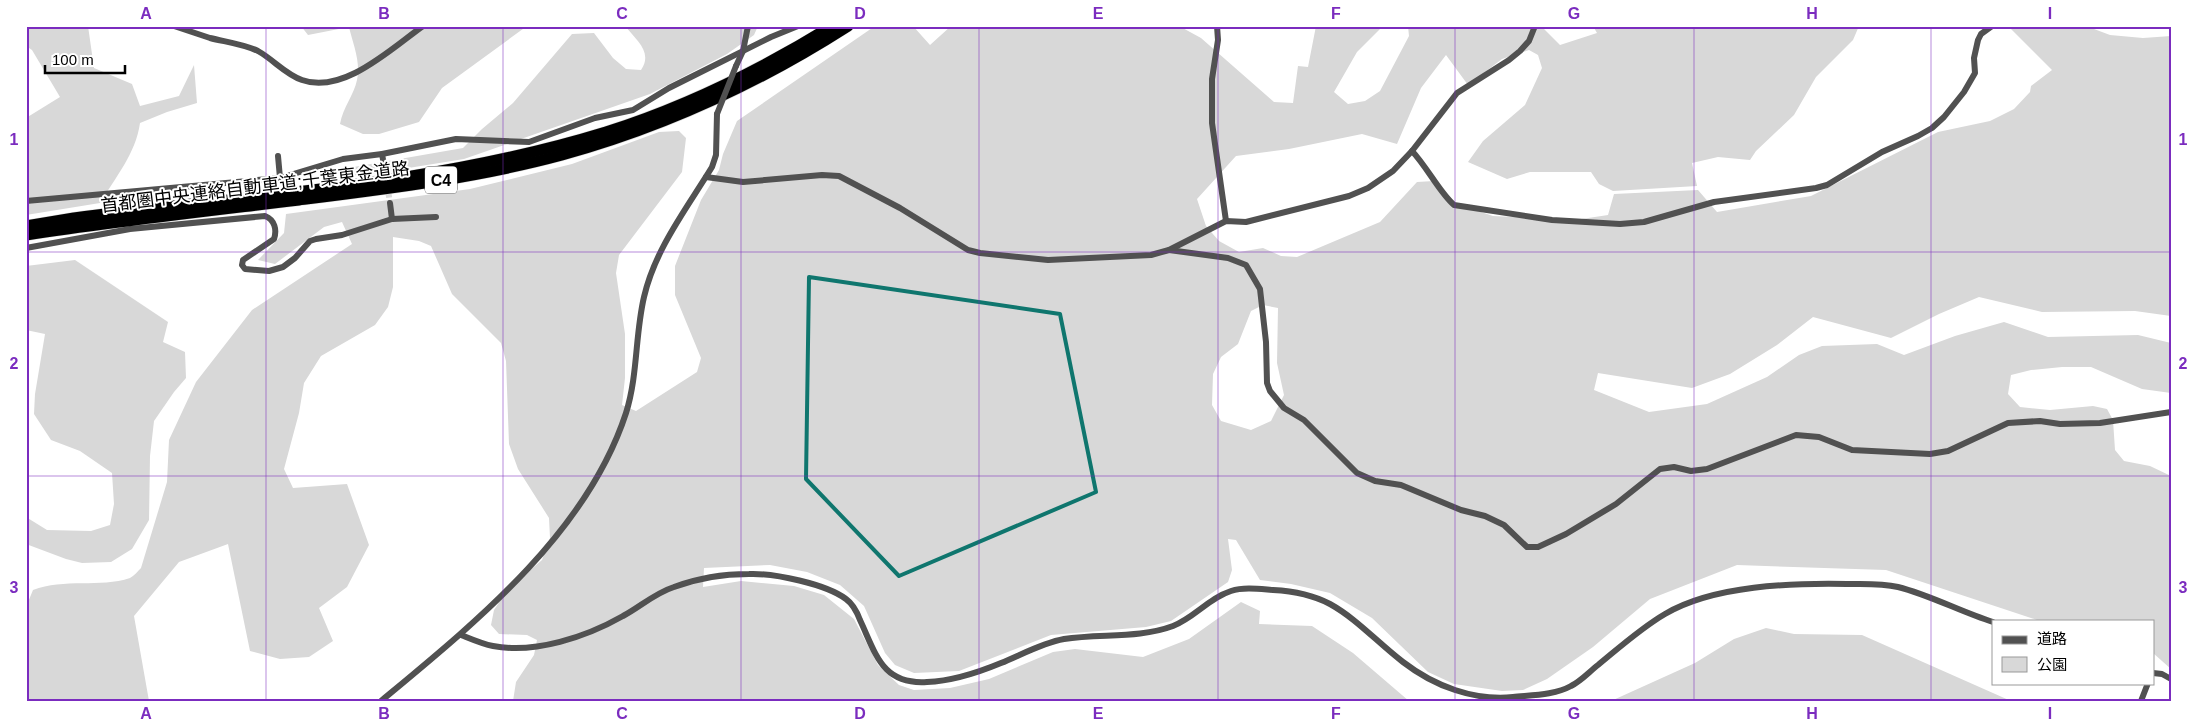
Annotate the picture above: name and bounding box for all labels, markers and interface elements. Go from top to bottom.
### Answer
text: A [140,5,152,22]
text: B [378,5,390,22]
text: C [616,5,628,22]
text: D [854,5,866,22]
text: E [1093,5,1104,22]
text: F [1331,5,1341,22]
text: G [1568,5,1580,22]
text: H [1806,5,1818,22]
text: I [2048,5,2052,22]
scale bar [45,42,125,74]
text: 100 m [52,51,94,68]
text: 1 [10,131,19,148]
text: 1 [2179,131,2188,148]
street label: 首都圏中央連絡自動車道;千葉東金道路 [99,158,411,216]
road number: C4 [425,166,457,194]
text: 2 [10,355,19,372]
text: 2 [2179,355,2188,372]
text: 3 [10,579,19,596]
text: 3 [2179,579,2188,596]
legend [1992,620,2154,684]
text: 道路 [2037,630,2067,647]
text: 公園 [2037,656,2067,673]
text: A [140,705,152,722]
text: B [378,705,390,722]
text: C [616,705,628,722]
text: D [854,705,866,722]
text: E [1093,705,1104,722]
text: F [1331,705,1341,722]
text: G [1568,705,1580,722]
text: H [1806,705,1818,722]
text: I [2048,705,2052,722]

